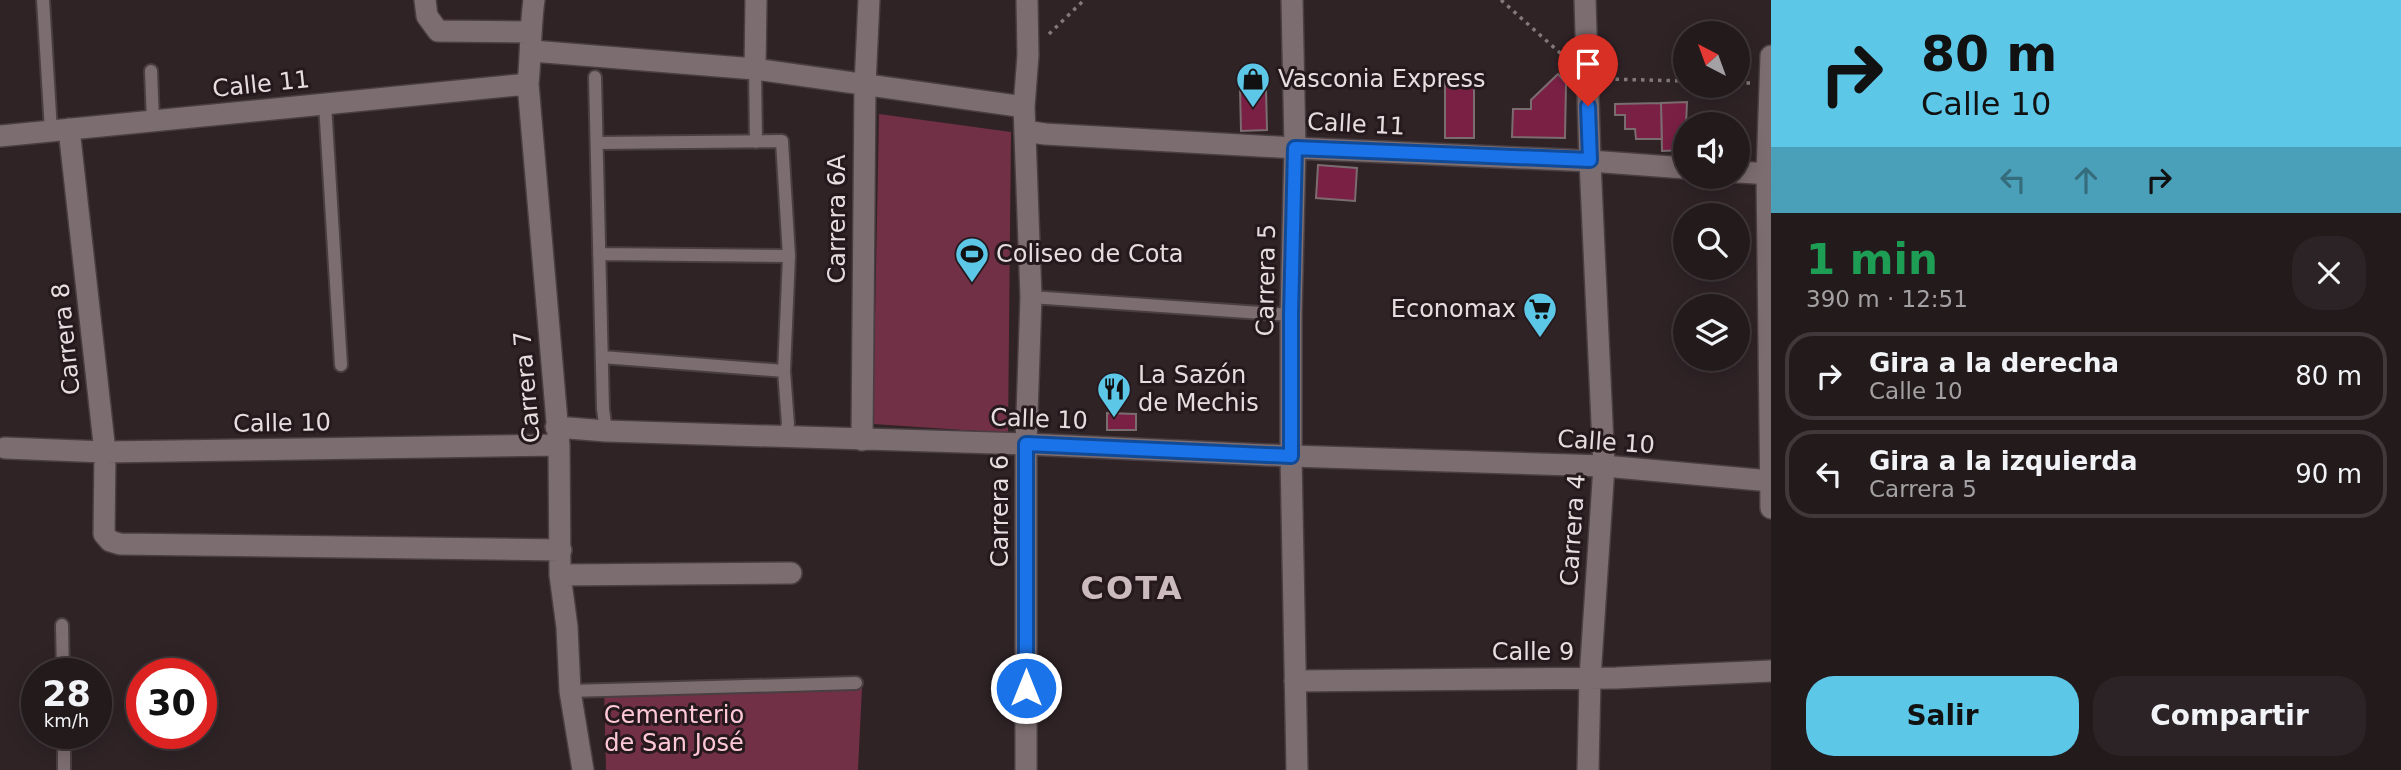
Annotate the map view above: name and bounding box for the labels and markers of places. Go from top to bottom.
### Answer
pin [1558,34,1618,106]
shop icon: Vasconia Express [1234,60,1272,109]
place label: Vasconia Express [1278,65,1486,93]
sports icon: Coliseo de Cota [953,235,991,284]
place label: Coliseo de Cota [996,240,1184,268]
supermarket icon: Economax [1521,290,1559,339]
place label: Economax [1391,295,1516,323]
place label: La Sazón de Mechis [1138,361,1259,417]
restaurant icon: La Sazón de Mechis [1095,370,1133,419]

